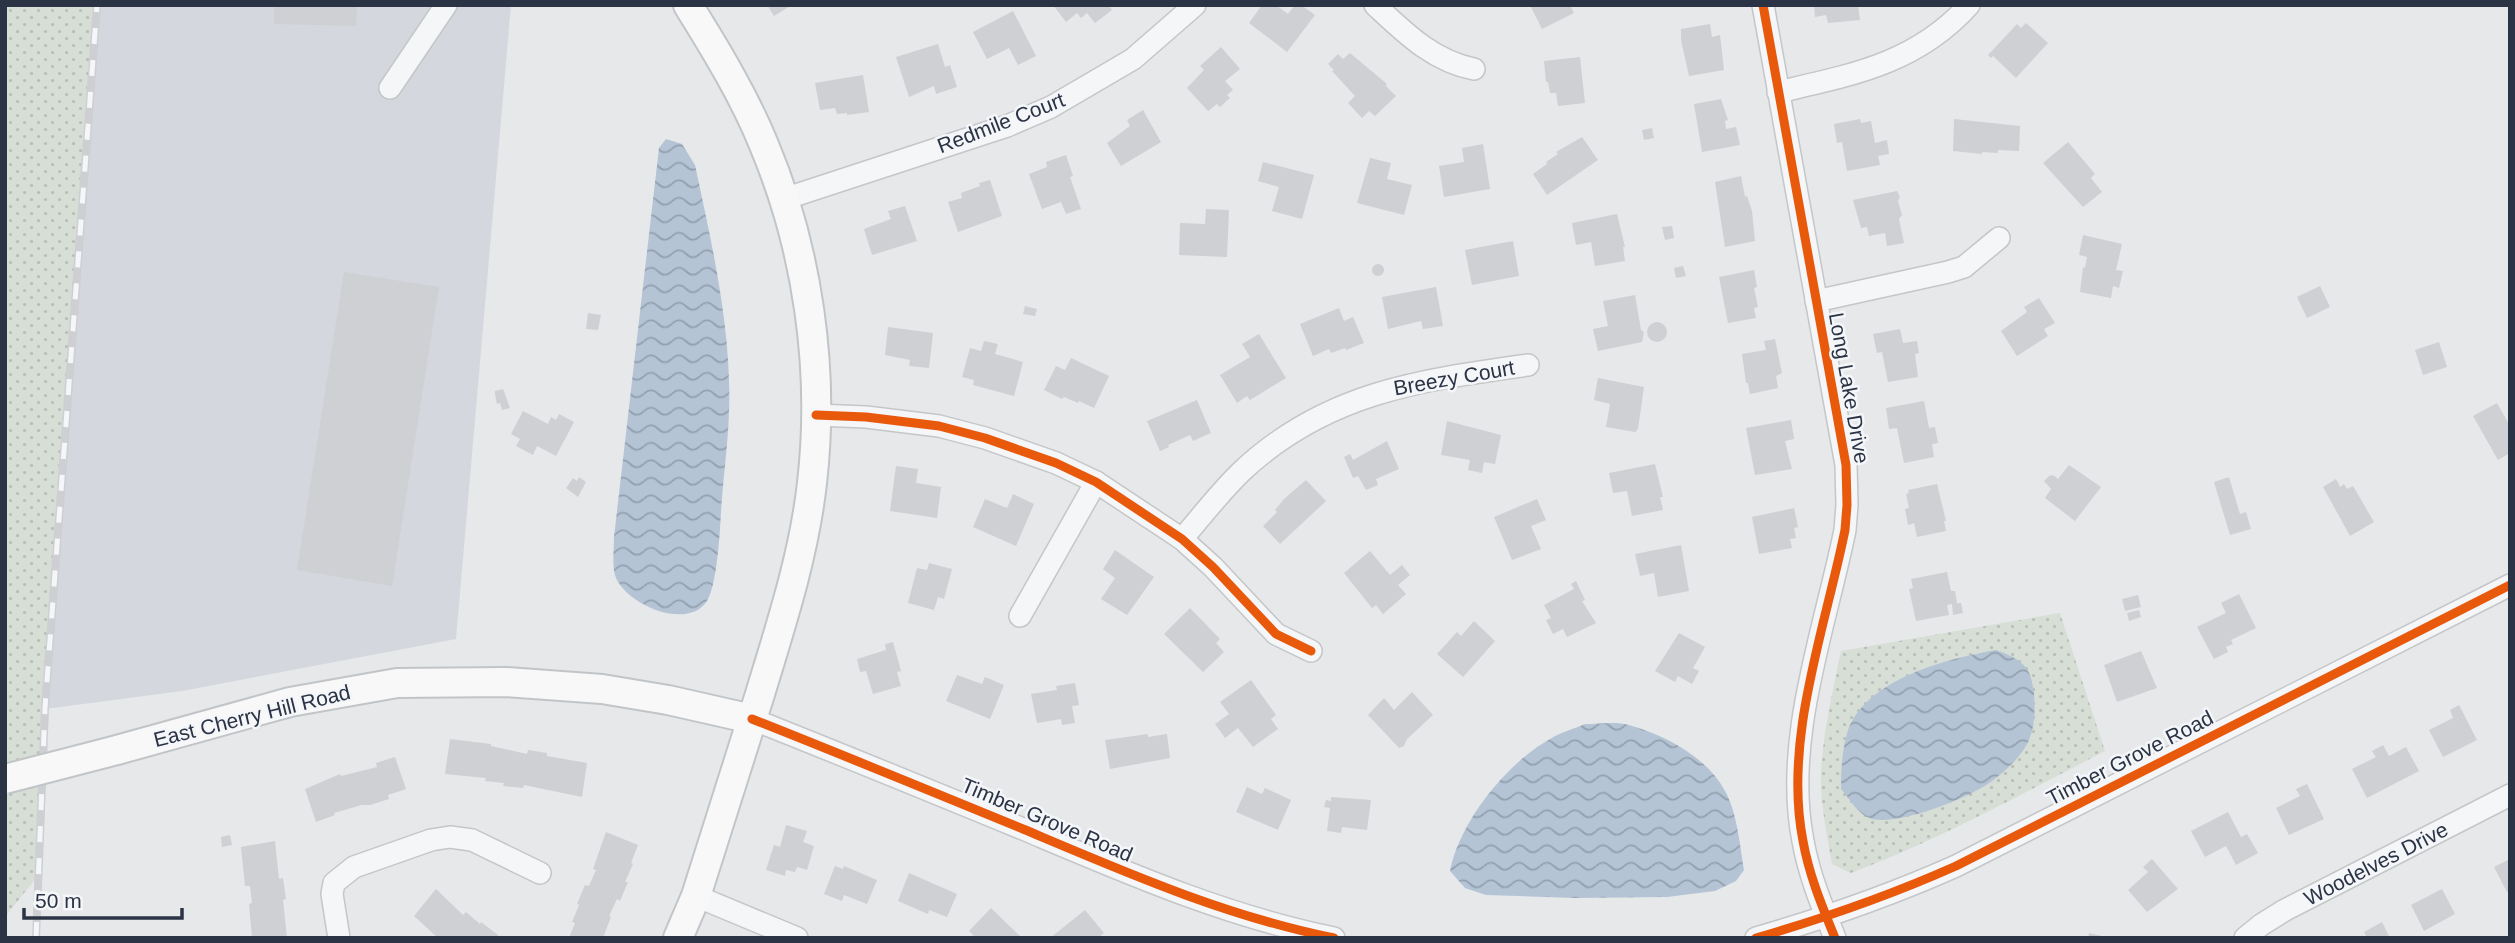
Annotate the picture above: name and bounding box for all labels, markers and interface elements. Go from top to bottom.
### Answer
street label: Redmile Court [934,88,1068,157]
street label: Long Lake Drive [1825,311,1874,465]
street label: Breezy Court [1392,356,1516,399]
street label: East Cherry Hill Road [151,680,353,751]
street label: Timber Grove Road [2043,706,2217,809]
street label: Timber Grove Road [958,773,1136,866]
street label: Woodelves Drive [2300,817,2452,910]
scale bar [24,876,182,920]
text: 50 m [35,889,82,912]

